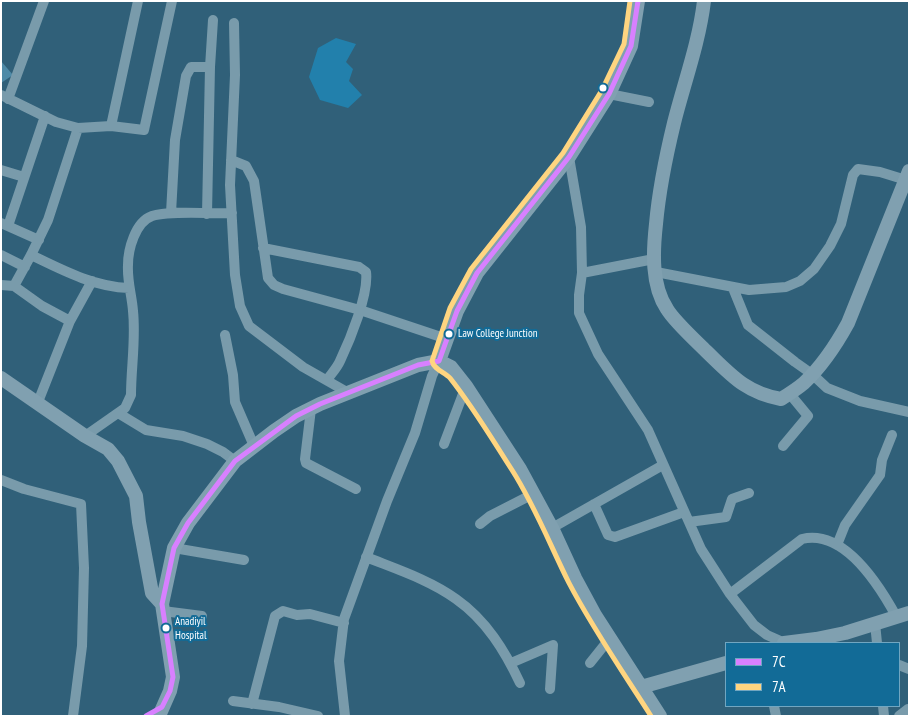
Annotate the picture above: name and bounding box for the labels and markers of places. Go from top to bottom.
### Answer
unlabelled marker [598,83,608,93]
place label: Law College Junction [458,327,537,341]
marker: Law College Junction [444,329,454,339]
place label: Anadiyil Hospital [175,615,207,641]
marker: Anadiyil Hospital [161,623,171,633]

